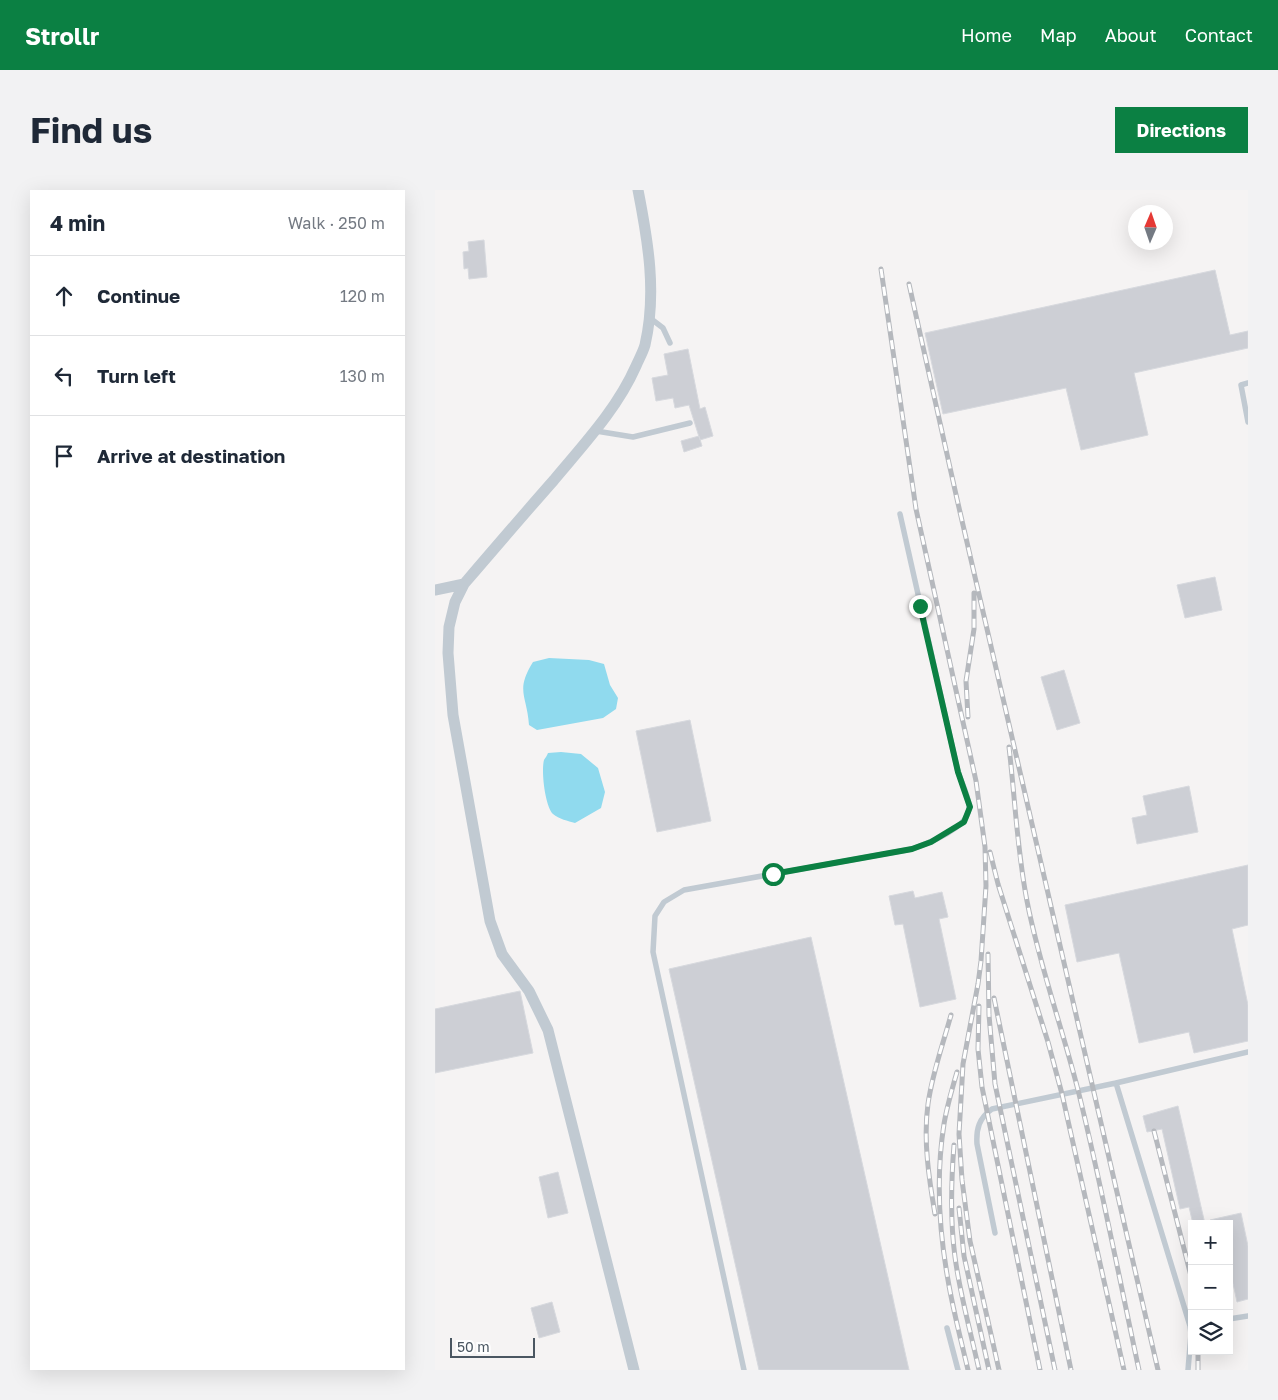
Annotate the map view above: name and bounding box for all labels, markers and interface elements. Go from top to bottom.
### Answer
text: Strollr [25,21,99,50]
text: Home [961,24,1012,46]
text: Map [1040,24,1077,46]
text: About [1105,24,1157,46]
text: Contact [1185,24,1253,46]
button: Directions [1115,107,1248,153]
text: Find us [30,109,152,151]
north arrow [1128,205,1173,250]
text: 4 min [50,210,105,236]
text: Walk · 250 m [288,213,385,233]
icon: ahead [50,282,78,310]
text: Continue [97,284,180,307]
text: 120 m [340,286,385,306]
icon: left [50,362,78,390]
text: Turn left [97,364,176,387]
text: 130 m [340,366,385,386]
icon: arrive [50,442,78,470]
text: Arrive at destination [97,444,285,467]
route end [909,595,932,618]
route start [762,863,785,886]
map controls [1188,1220,1233,1355]
button: + [1188,1220,1233,1265]
button: − [1188,1265,1233,1310]
button: layers [1188,1310,1233,1355]
scale bar [450,1335,535,1358]
text: 50 m [457,1338,490,1355]

